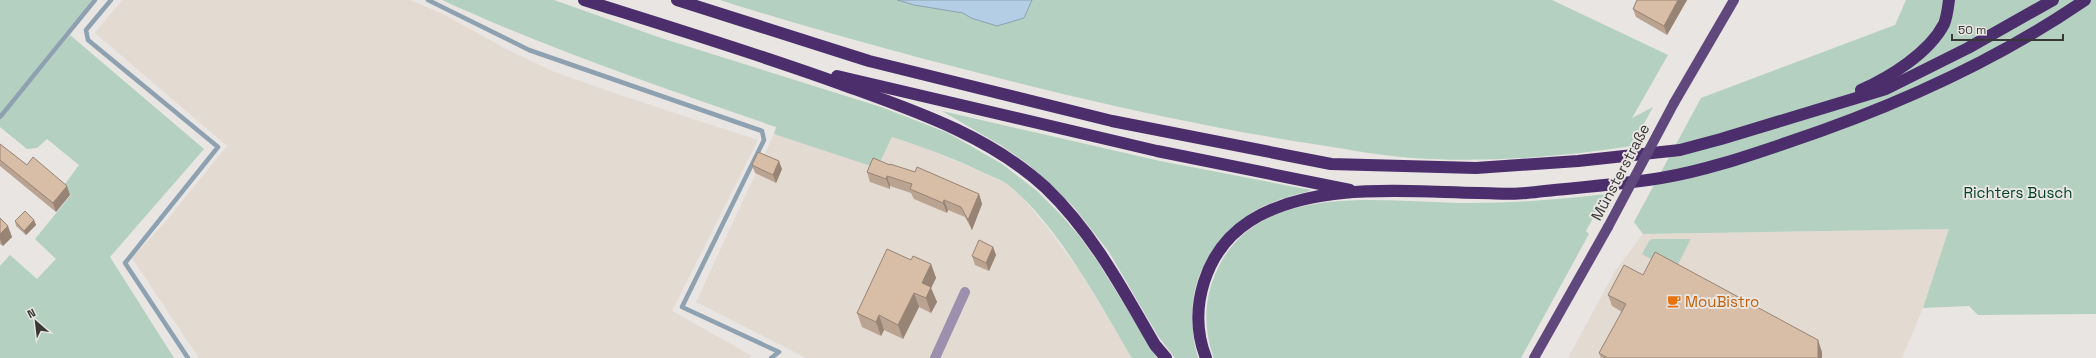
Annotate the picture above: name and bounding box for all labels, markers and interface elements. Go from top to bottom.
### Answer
scale bar [1952,16,2063,42]
text: 50 m [1958,22,1986,38]
street label: Münsterstraße [1586,120,1654,224]
park label: Richters Busch [1963,183,2073,202]
place label: MouBistro [1685,292,1759,311]
cafe icon: MouBistro [1666,293,1682,309]
north arrow [16,302,56,342]
text: N [25,305,38,321]

